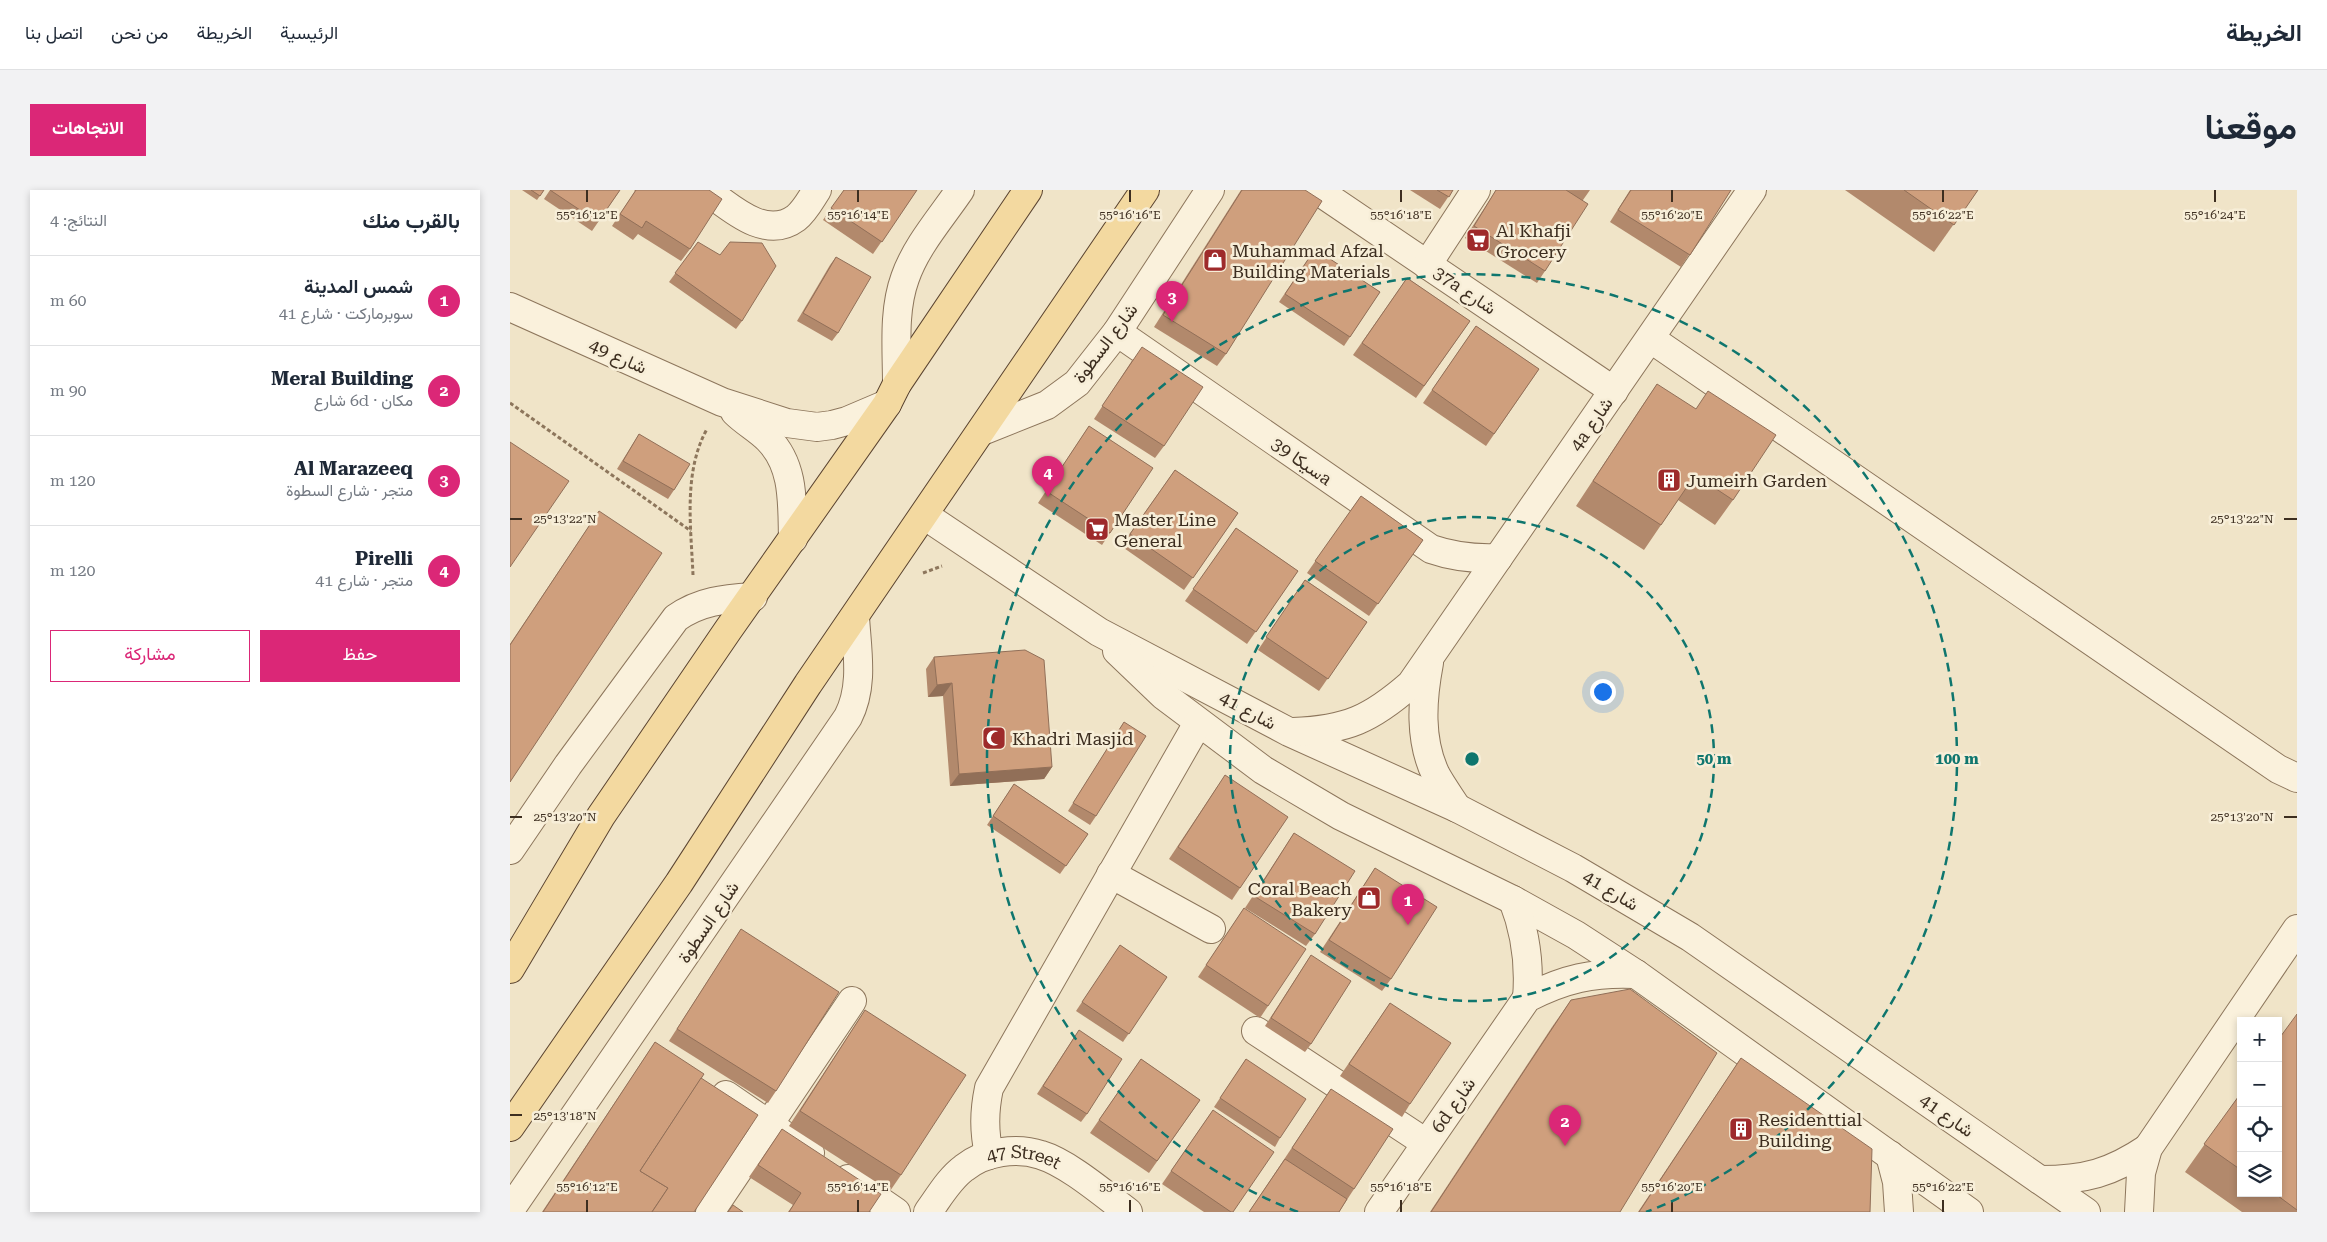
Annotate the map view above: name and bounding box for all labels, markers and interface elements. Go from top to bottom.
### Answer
text: الخريطة [2226,19,2302,47]
text: اتصل بنا [25,22,83,43]
text: من نحن [111,22,168,43]
text: الخريطة [196,22,252,43]
text: الرئيسية [280,22,338,43]
button: الاتجاهات [30,104,146,156]
text: موقعنا [2204,107,2297,148]
text: 55°16'12"E [556,208,618,222]
text: 55°16'14"E [827,208,889,222]
text: 55°16'16"E [1099,208,1161,222]
text: 55°16'18"E [1370,208,1432,222]
text: 55°16'20"E [1641,208,1703,222]
text: 55°16'22"E [1912,208,1974,222]
text: 55°16'24"E [2184,208,2246,222]
text: بالقرب منك [362,209,460,233]
text: النتائج: 4 [50,211,107,230]
place label: Al Khafji Grocery [1496,220,1571,262]
supermarket icon: Al Khafji Grocery [1465,227,1491,253]
place label: Muhammad Afzal Building Materials [1232,240,1390,282]
shop icon: Muhammad Afzal Building Materials [1202,247,1228,273]
street label: 37a شارع [1429,262,1500,320]
text: شمس المدينة [304,275,413,298]
pin: 3 [1156,281,1188,322]
text: 60 m [50,291,87,310]
text: 1 [440,291,448,310]
street label: شارع السطوة [1068,299,1143,388]
text: سوبرماركت · شارع 41 [279,304,413,323]
street label: شارع 49 [585,334,650,380]
text: Meral Building [271,367,413,390]
text: 90 m [50,381,87,400]
text: 2 [440,381,448,400]
text: مكان · 6d شارع [314,391,413,410]
street label: 4a شارع [1565,393,1619,456]
street label: سيكا 39a [1268,433,1337,490]
pin: 4 [1032,456,1064,497]
text: Al Marazeeq [294,457,413,480]
building icon: Jumeirh Garden [1656,467,1682,493]
place label: Jumeirh Garden [1686,470,1827,491]
text: 120 m [50,471,96,490]
text: 3 [440,471,448,490]
text: متجر · شارع السطوة [286,481,413,500]
place label: Master Line General [1114,509,1216,551]
text: 25°13'22"N [533,512,597,526]
text: 25°13'22"N [2210,512,2274,526]
supermarket icon: Master Line General [1084,516,1110,542]
text: Pirelli [355,547,413,570]
text: 120 m [50,561,96,580]
text: 4 [440,561,448,580]
text: متجر · شارع 41 [315,571,413,590]
button: مشاركة [50,630,250,682]
button: حفظ [260,630,460,682]
your location [1590,679,1616,705]
street label: شارع 41 [1215,686,1280,735]
mosque icon: Khadri Masjid [981,725,1007,751]
place label: Khadri Masjid [1012,728,1134,749]
centre of rings [1463,750,1481,768]
text: 50 m [1696,750,1732,768]
text: 100 m [1935,750,1979,768]
text: 25°13'20"N [533,810,597,824]
text: 25°13'20"N [2210,810,2274,824]
street label: شارع 41 [1578,865,1643,916]
street label: شارع السطوة [673,877,745,968]
place label: Coral Beach Bakery [1248,878,1352,920]
pin: 1 [1392,884,1424,925]
shop icon: Coral Beach Bakery [1356,885,1382,911]
map controls [2237,1017,2282,1197]
button: + [2237,1017,2282,1062]
button: − [2237,1062,2282,1107]
street label: 6d شارع [1427,1073,1481,1138]
street label: شارع 41 [1915,1089,1978,1143]
pin: 2 [1549,1105,1581,1146]
button: locate [2237,1107,2282,1152]
text: 25°13'18"N [533,1109,597,1123]
place label: Residenttial Building [1758,1109,1863,1151]
building icon: Residenttial Building [1728,1116,1754,1142]
street label: 47 Street [984,1140,1065,1173]
button: layers [2237,1152,2282,1197]
text: 55°16'12"E [556,1180,618,1194]
text: 55°16'14"E [827,1180,889,1194]
text: 55°16'16"E [1099,1180,1161,1194]
text: 55°16'18"E [1370,1180,1432,1194]
text: 55°16'20"E [1641,1180,1703,1194]
text: 55°16'22"E [1912,1180,1974,1194]

